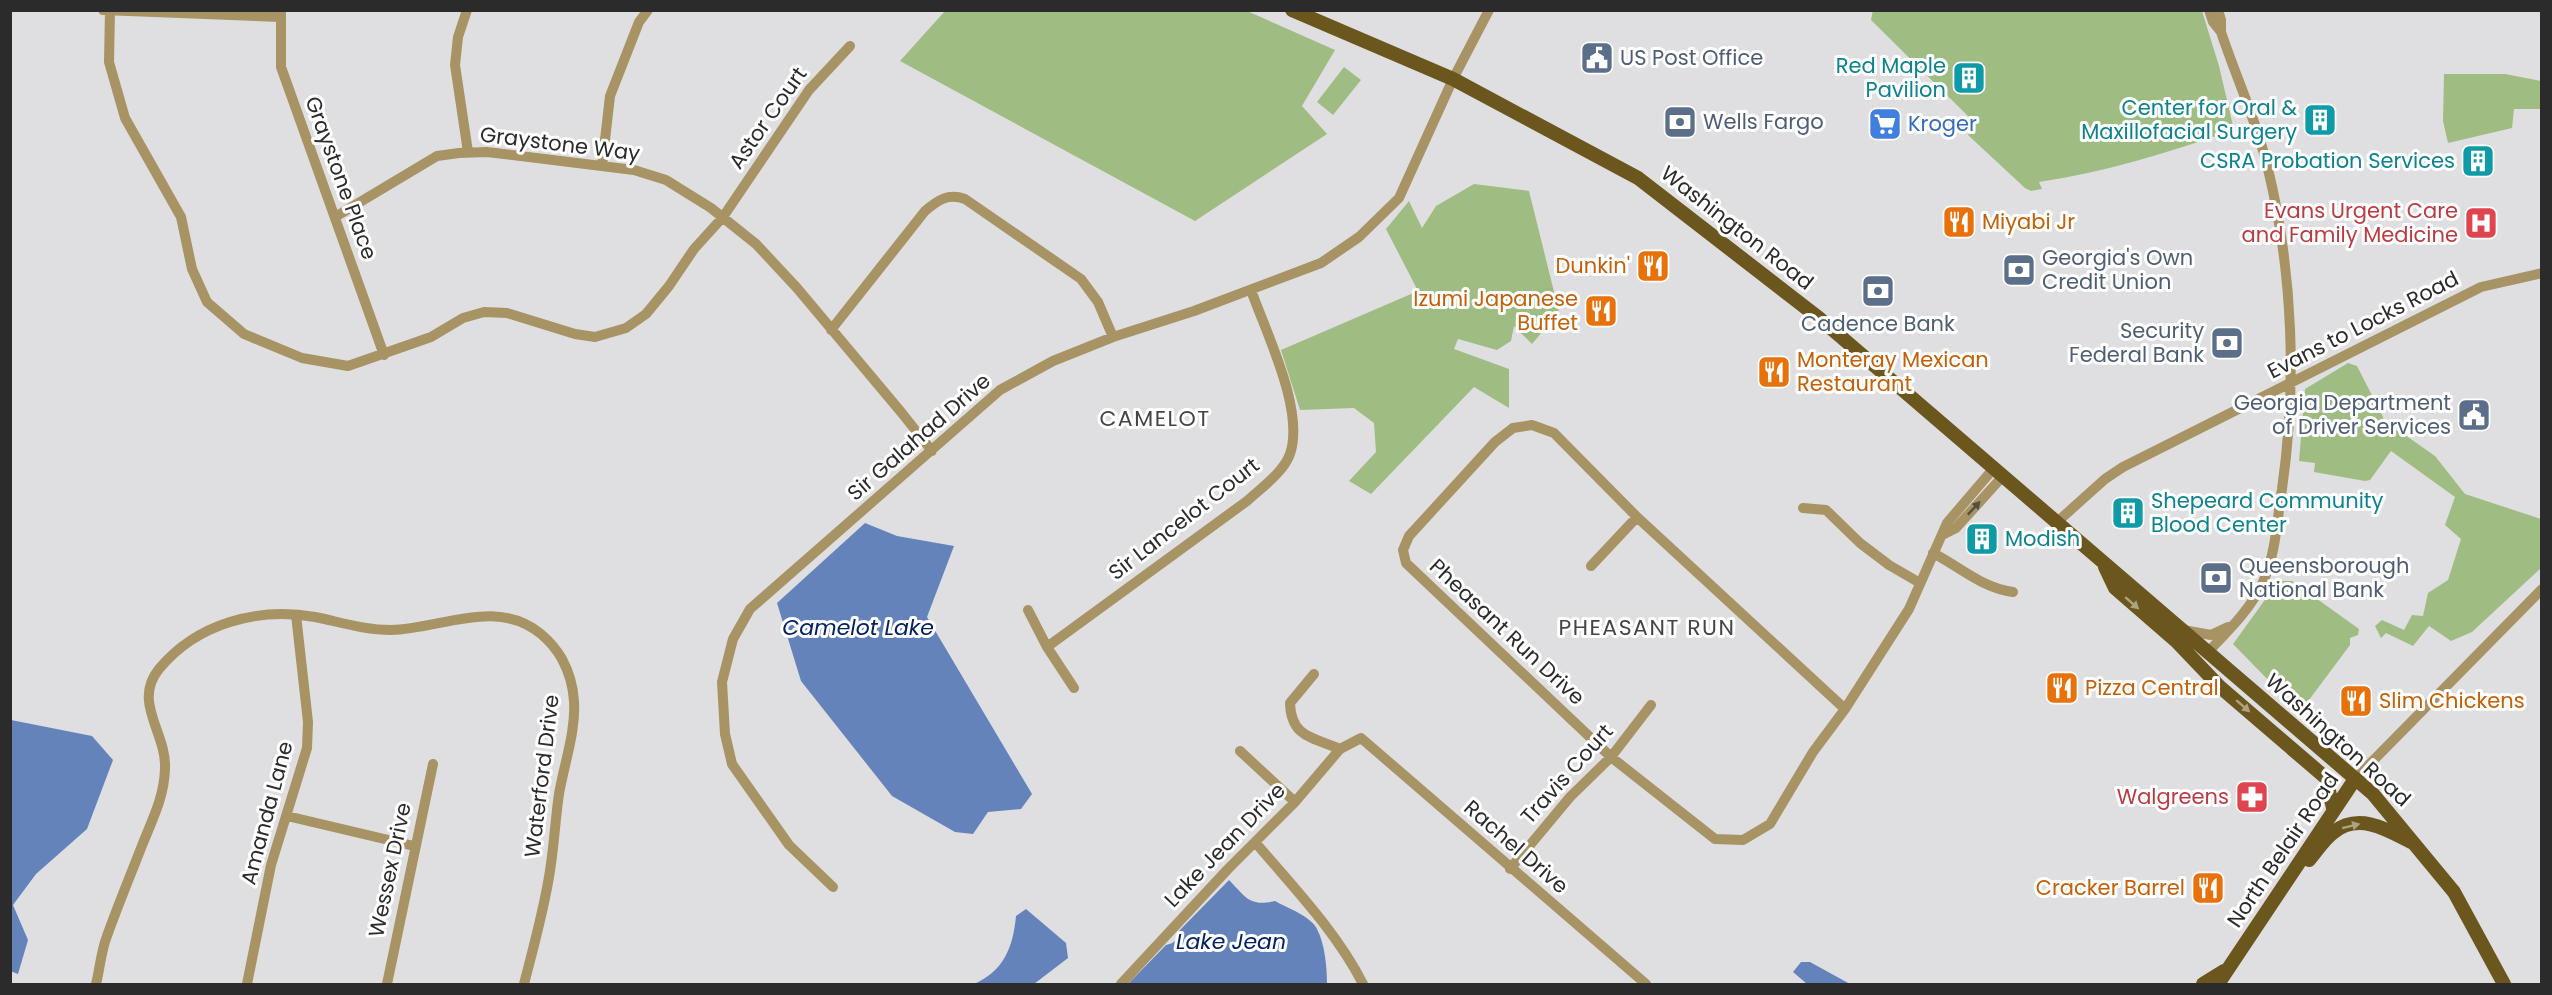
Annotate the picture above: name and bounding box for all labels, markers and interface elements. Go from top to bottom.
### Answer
public building icon: US Post Office [1579,40,1615,76]
place label: US Post Office [1620,43,1763,72]
place label: Red Maple Pavilion [1836,51,1946,104]
building icon: Red Maple Pavilion [1951,60,1987,96]
street label: Astor Court [722,61,813,174]
street label: Graystone Place [299,92,384,263]
place label: Center for Oral & Maxillofacial Surgery [2081,93,2297,146]
building icon: Center for Oral & Maxillofacial Surgery [2302,102,2338,138]
bank icon: Wells Fargo [1662,104,1698,140]
supermarket icon: Kroger [1867,106,1903,142]
place label: Wells Fargo [1703,107,1824,136]
place label: Kroger [1908,109,1977,138]
street label: Graystone Way [478,119,642,168]
building icon: CSRA Probation Services [2460,143,2496,179]
place label: CSRA Probation Services [2200,146,2455,175]
street label: Washington Road [1655,159,1820,296]
place label: Evans Urgent Care and Family Medicine [2242,196,2458,249]
restaurant icon: Miyabi Jr [1941,204,1977,240]
hospital icon: Evans Urgent Care and Family Medicine [2463,205,2499,241]
place label: Miyabi Jr [1982,207,2075,236]
place label: Georgia's Own Credit Union [2042,243,2193,296]
restaurant icon: Dunkin' [1635,248,1671,284]
place label: Dunkin' [1556,251,1630,280]
bank icon: Georgia's Own Credit Union [2001,252,2037,288]
street label: Evans to Locks Road [2262,264,2463,385]
bank icon: Cadence Bank [1860,273,1896,309]
place label: Izumi Japanese Buffet [1413,284,1578,337]
restaurant icon: Izumi Japanese Buffet [1583,293,1619,329]
place label: Cadence Bank [1801,309,1955,338]
place label: Security Federal Bank [2069,316,2204,369]
bank icon: Security Federal Bank [2209,325,2245,361]
place label: Monteray Mexican Restaurant [1797,345,1989,398]
restaurant icon: Monteray Mexican Restaurant [1756,354,1792,390]
street label: Sir Galahad Drive [841,366,996,507]
place label: Georgia Department of Driver Services [2234,388,2451,441]
public building icon: Georgia Department of Driver Services [2456,397,2492,433]
district label: CAMELOT [1099,403,1211,434]
street label: Sir Lancelot Court [1102,451,1265,587]
place label: Shepeard Community Blood Center [2151,486,2383,539]
building icon: Shepeard Community Blood Center [2110,495,2146,531]
one-way arrow [1967,500,1981,515]
building icon: Modish [1964,521,2000,557]
place label: Modish [2005,524,2080,553]
place label: Queensborough National Bank [2239,551,2409,604]
street label: Pheasant Run Drive [1423,552,1591,711]
bank icon: Queensborough National Bank [2198,560,2234,596]
one-way arrow [2124,596,2139,609]
water label: Camelot Lake [782,612,934,643]
district label: PHEASANT RUN [1559,612,1735,643]
street label: Washington Road [2259,666,2417,813]
restaurant icon: Pizza Central [2044,670,2080,706]
place label: Pizza Central [2085,673,2219,702]
restaurant icon: Slim Chickens [2338,683,2374,719]
place label: Slim Chickens [2379,686,2525,715]
street label: Waterford Drive [517,693,566,859]
one-way arrow [2235,700,2251,713]
street label: Travis Court [1514,717,1619,830]
street label: Amanda Lane [233,738,300,888]
street label: North Belair Road [2220,767,2345,933]
street label: Lake Jean Drive [1158,776,1292,913]
pharmacy icon: Walgreens [2234,779,2270,815]
place label: Walgreens [2117,782,2229,811]
street label: Rachel Drive [1458,793,1575,900]
street label: Wessex Drive [361,800,418,940]
one-way arrow [2342,820,2360,830]
restaurant icon: Cracker Barrel [2190,870,2226,906]
place label: Cracker Barrel [2036,873,2185,902]
water label: Lake Jean [1176,926,1286,957]

